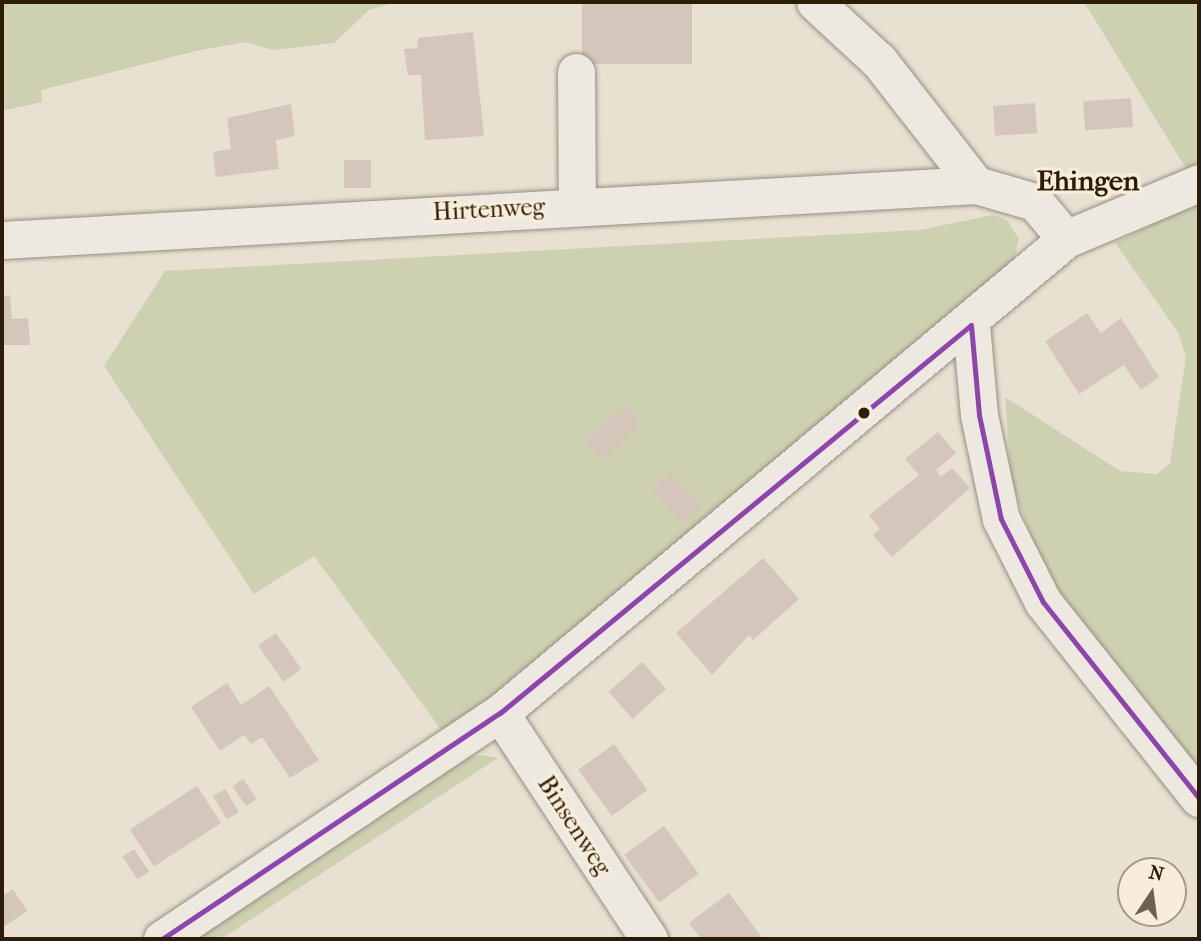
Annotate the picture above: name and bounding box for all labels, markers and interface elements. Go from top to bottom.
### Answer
district label: Ehingen [1037,164,1139,198]
street label: Hirtenweg [432,193,546,227]
unlabelled marker [857,406,871,420]
street label: Binsenweg [531,771,617,881]
north arrow [1117,857,1187,927]
text: N [1147,861,1166,886]

